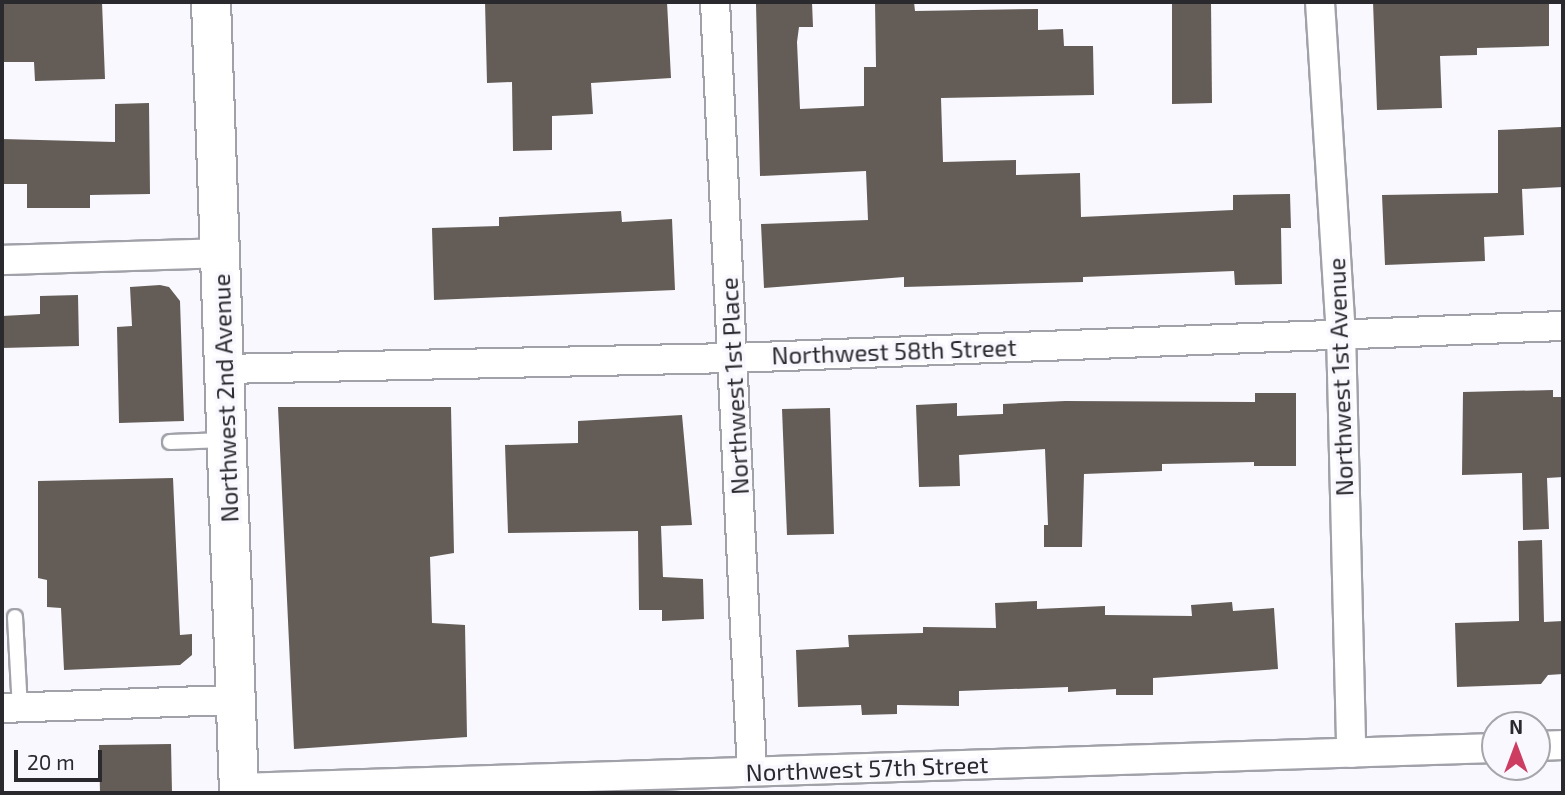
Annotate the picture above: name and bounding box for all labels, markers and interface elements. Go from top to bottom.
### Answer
street label: Northwest 1st Avenue [1321,257,1359,497]
street label: Northwest 2nd Avenue [206,273,244,523]
street label: Northwest 1st Place [714,277,754,495]
street label: Northwest 58th Street [771,332,1017,370]
north arrow [1481,711,1551,781]
text: N [1509,715,1523,738]
scale bar [18,736,105,780]
text: 20 m [27,749,75,774]
street label: Northwest 57th Street [745,749,989,787]

